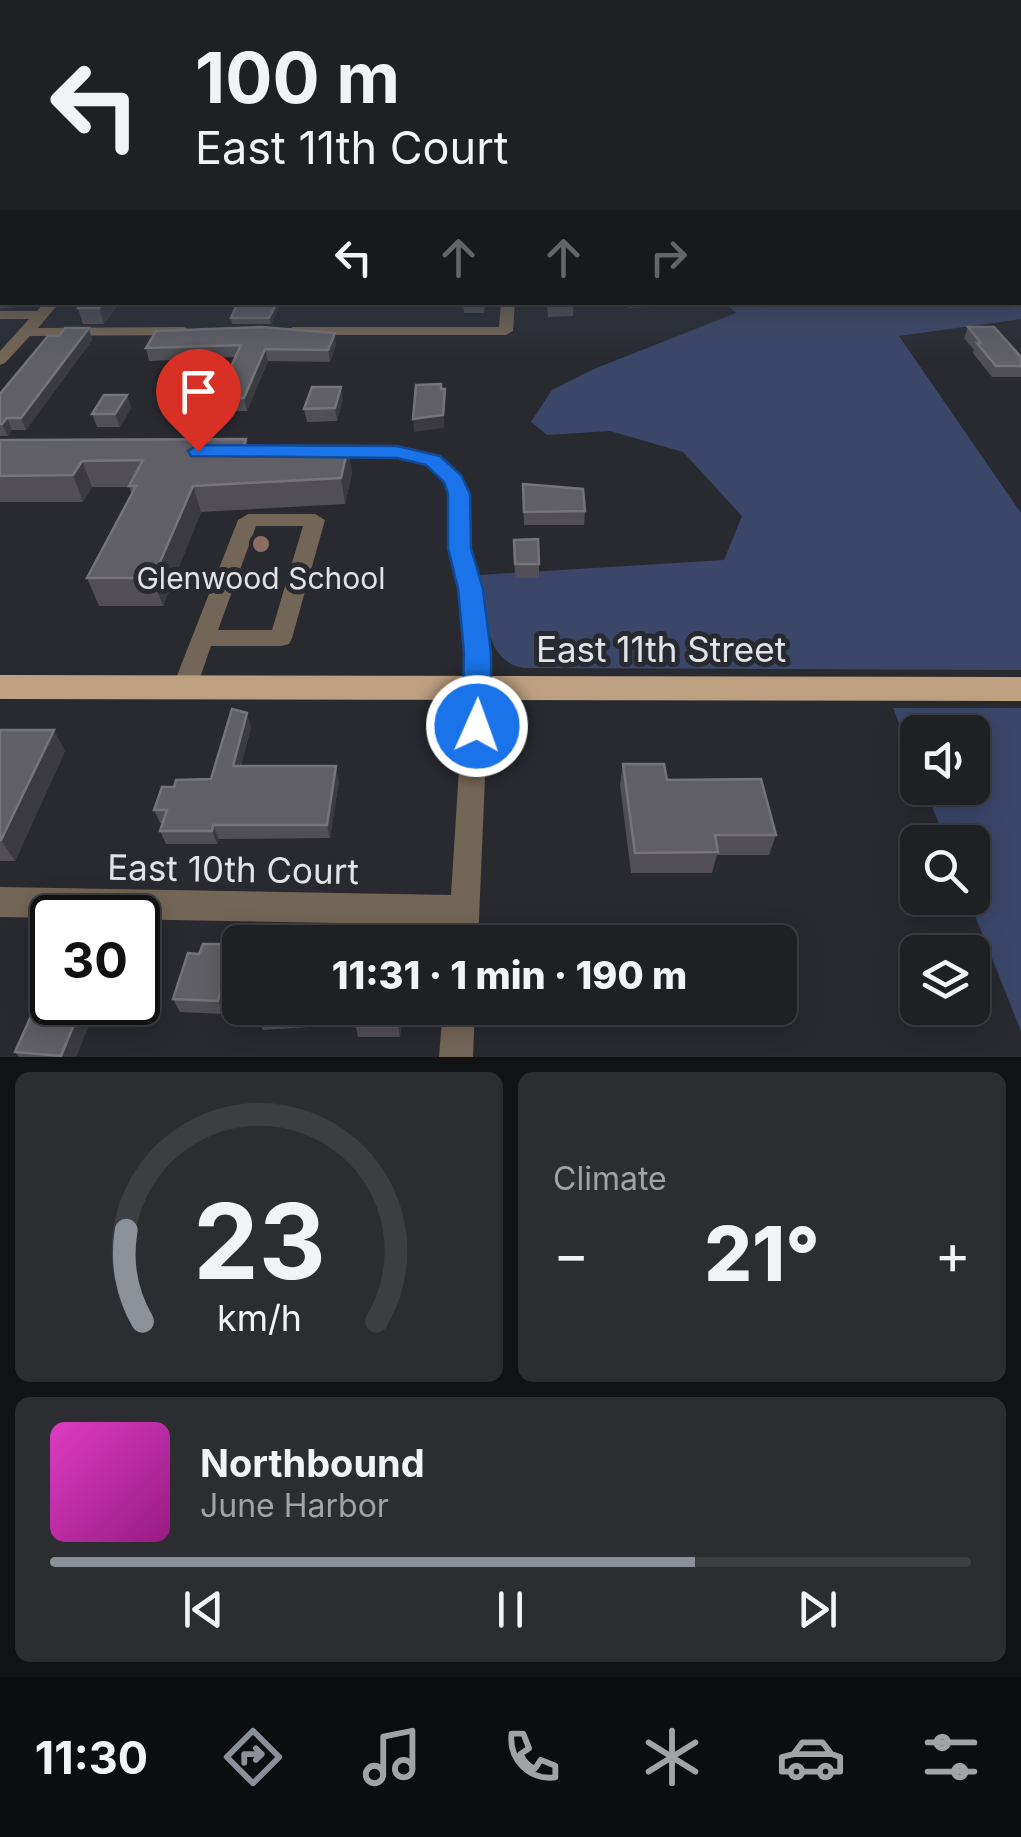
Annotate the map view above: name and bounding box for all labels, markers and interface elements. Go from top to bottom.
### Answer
text: 100 m [195,35,400,120]
icon: left [30,40,160,170]
text: East 11th Court [195,120,509,175]
icon: left [326,230,381,285]
icon: ahead [431,230,486,285]
icon: ahead [536,230,591,285]
icon: right [641,230,696,285]
pin [156,349,241,452]
icon: arrive [171,364,226,419]
marker: Glenwood School [250,533,272,555]
place label: Glenwood School [136,560,386,596]
street label: East 11th Street [536,628,786,670]
position arrow [425,674,529,778]
map controls [900,715,990,1025]
button: sound [900,715,990,805]
button: search [900,825,990,915]
street label: East 10th Court [107,846,359,892]
speed limit sign: 30 [30,895,160,1025]
button: layers [900,935,990,1025]
text: 11:31 · 1 min · 190 m [332,952,687,998]
text: Climate [553,1159,667,1198]
text: 23 [193,1178,325,1304]
text: 21° [704,1208,820,1299]
text: − [553,1221,589,1287]
text: + [935,1221,971,1287]
text: km/h [217,1296,301,1340]
text: Northbound [200,1440,425,1486]
text: June Harbor [200,1486,389,1525]
icon: previous [176,1582,231,1637]
icon: pause [483,1582,538,1637]
icon: next [790,1582,845,1637]
icon: directions [218,1722,288,1792]
icon: music [357,1722,427,1792]
icon: phone [497,1722,567,1792]
icon: climate [637,1722,707,1792]
icon: car [776,1722,846,1792]
icon: filters [916,1722,986,1792]
text: 11:30 [35,1730,148,1785]

